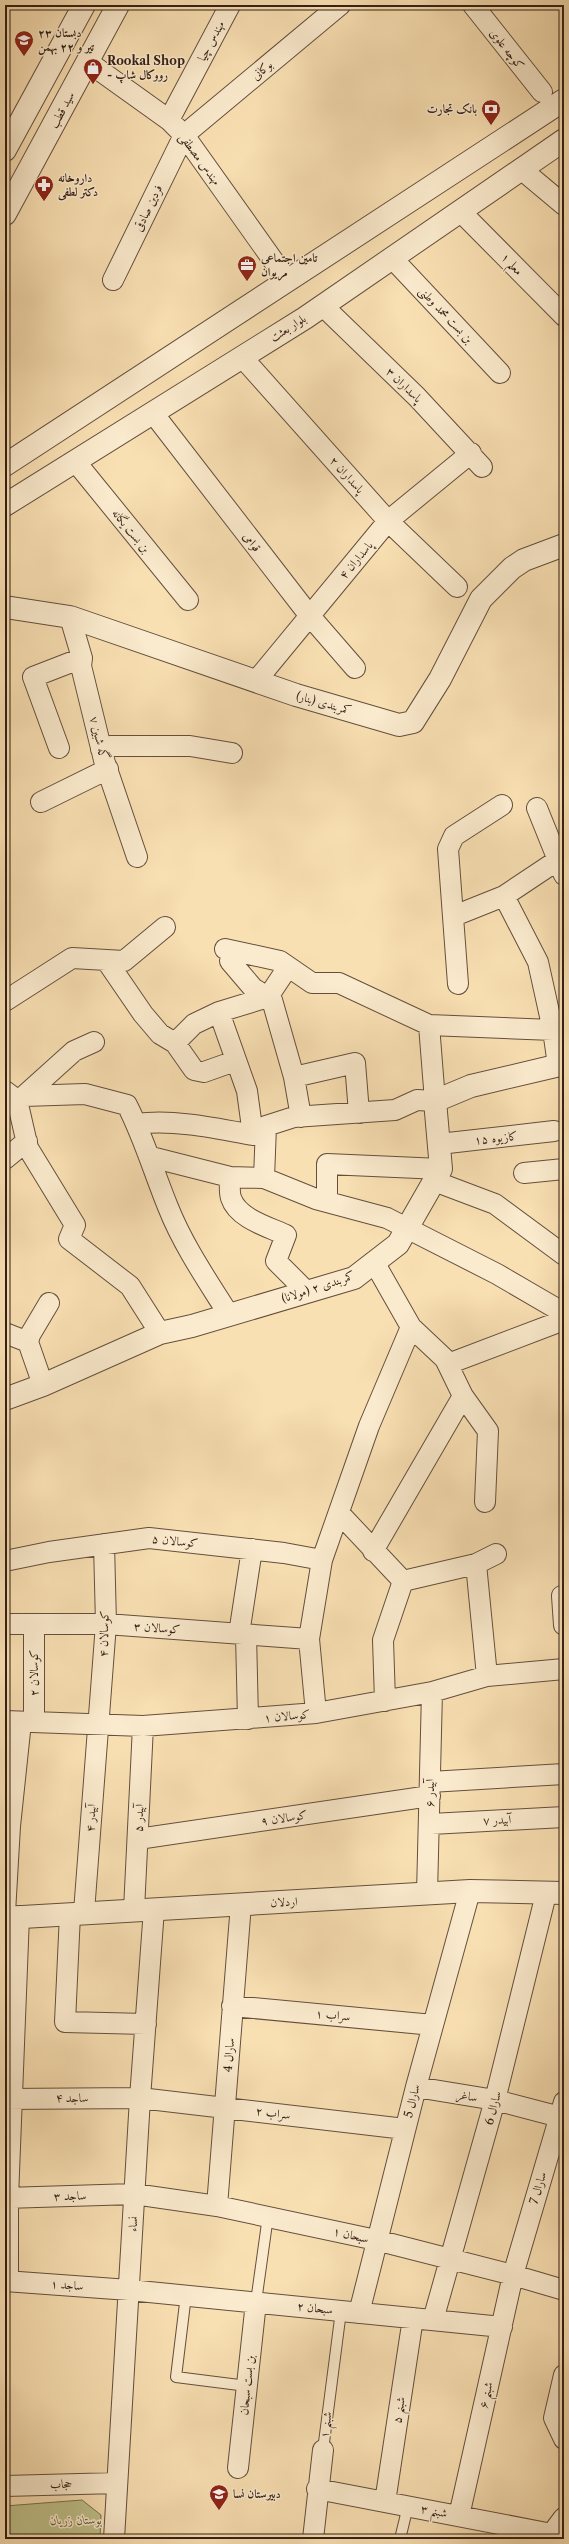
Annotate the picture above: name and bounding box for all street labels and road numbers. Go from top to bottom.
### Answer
street label: مهندس چیا [194,18,228,64]
street label: کوچه علوی [485,25,528,73]
street label: بوکانی [248,57,276,83]
street label: سید قطب [46,89,78,131]
street label: مهندس مصطفی [175,130,225,189]
street label: فردین صادقی [130,182,166,234]
street label: معلم ۱ [495,249,526,281]
street label: بن بست محمد وطنی [415,283,477,348]
street label: بلوار بعثت [267,311,309,345]
street label: پاسداران ۳ [382,364,426,407]
street label: پاسداران ۲ [325,453,368,498]
street label: بن بست یگانه [108,506,154,557]
street label: قوامی [239,529,265,555]
street label: پاسداران ۴ [336,537,378,583]
street label: کمربندی (بنار) [294,687,354,719]
street label: گه شبین ۷ [87,714,113,761]
street label: کازیوه ۱۵ [473,1128,519,1148]
street label: کمربندی ۲ (مولانا) [279,1268,357,1306]
street label: کوسالان ۵ [151,1531,199,1551]
street label: کوسالان ۴ [95,1610,113,1657]
street label: کوسالان ۳ [133,1618,181,1638]
street label: کوسالان ۲ [26,1650,42,1696]
street label: کوسالان ۱ [263,1706,311,1726]
street label: آبیدر ۶ [422,1777,437,1807]
street label: آبیدر ۴ [82,1802,99,1833]
street label: آبیدر ۵ [130,1802,147,1832]
street label: کوسالان ۹ [260,1807,308,1829]
street label: آبیدر ۷ [482,1811,513,1828]
street label: اردلان [270,1893,298,1910]
street label: سراب ۱ [315,2006,351,2024]
street label: سارال 4 [220,2037,237,2073]
street label: سارال 5 [400,2082,423,2119]
street label: ساغر [455,2086,479,2107]
street label: سارال 6 [481,2089,504,2126]
street label: ساجد ۴ [56,2090,89,2105]
street label: سراب ۲ [255,2103,291,2123]
street label: سارال 7 [526,2170,549,2206]
street label: ساجد ۳ [53,2187,87,2204]
street label: نساء [125,2215,140,2232]
street label: سبحان ۱ [332,2223,371,2246]
street label: ساجد ۱ [50,2276,84,2293]
street label: سبحان ۲ [296,2298,334,2317]
street label: بن بست سبحان [236,2353,257,2416]
street label: شبنم ۶ [475,2380,501,2411]
street label: شبنم ۵ [389,2395,413,2425]
street label: شبنم ۱ [316,2410,340,2440]
street label: حجاب [50,2476,72,2492]
street label: شبنم ۳ [419,2501,449,2525]

